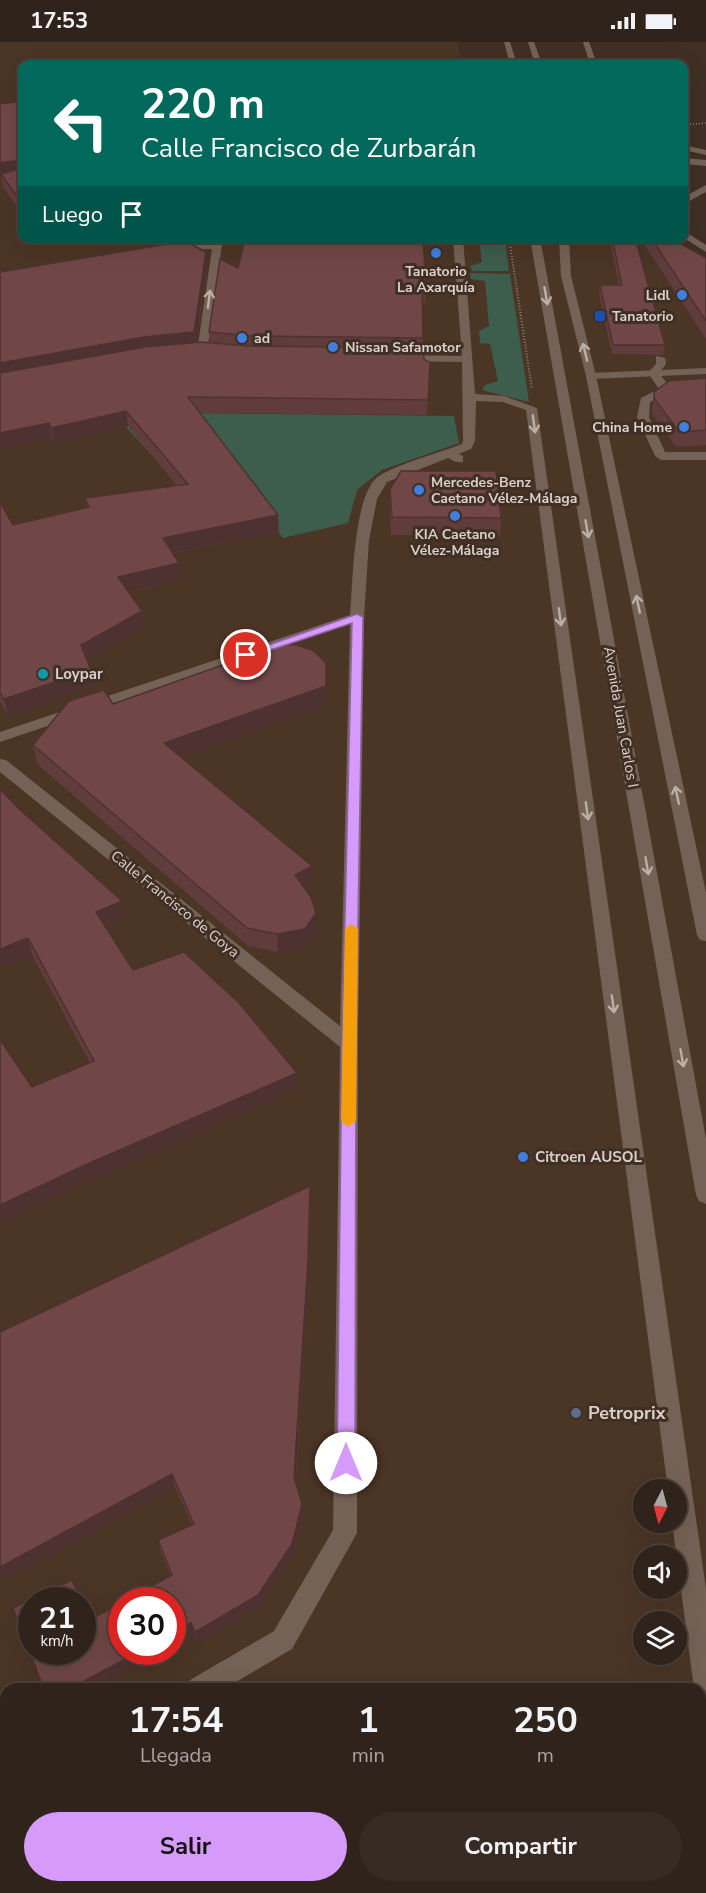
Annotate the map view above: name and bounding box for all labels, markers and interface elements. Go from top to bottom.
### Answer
text: 17:53 [30,6,88,36]
text: 220 m [141,76,265,133]
icon: left [42,84,120,162]
text: Calle Francisco de Zurbarán [141,130,477,167]
icon: arrive [115,198,148,231]
text: Luego [42,200,103,230]
marker: Tanatorio La Axarquía [429,246,443,260]
place label: Tanatorio La Axarquía [397,262,475,297]
one-way arrow [541,286,552,305]
place label: Lidl [646,286,671,305]
marker: Lidl [675,288,689,302]
one-way arrow [203,289,214,309]
place label: Tanatorio [612,307,674,326]
marker: Tanatorio [593,309,607,323]
place label: ad [254,329,270,348]
marker: ad [235,331,249,345]
place label: Nissan Safamotor [345,338,461,357]
marker: Nissan Safamotor [326,340,340,354]
one-way arrow [579,342,590,361]
one-way arrow [528,414,539,434]
place label: China Home [592,418,672,437]
marker: China Home [677,420,691,434]
place label: Mercedes-Benz Caetano Vélez-Málaga [431,473,577,508]
marker: Mercedes-Benz Caetano Vélez-Málaga [412,483,426,497]
marker: KIA Caetano Vélez-Málaga [448,509,462,523]
one-way arrow [582,519,593,539]
place label: KIA Caetano Vélez-Málaga [410,525,499,560]
one-way arrow [632,595,643,614]
one-way arrow [555,607,566,627]
pin [220,629,271,680]
icon: arrive [229,638,262,671]
street label: Avenida Juan Carlos I [599,645,643,789]
place label: Loypar [55,664,103,684]
marker: Loypar [36,667,50,681]
one-way arrow [671,786,682,805]
one-way arrow [581,800,592,820]
street label: Calle Francisco de Goya [106,846,244,962]
one-way arrow [642,856,653,875]
one-way arrow [608,993,619,1013]
one-way arrow [676,1048,687,1067]
place label: Citroen AUSOL [535,1147,643,1167]
marker: Citroen AUSOL [516,1150,530,1164]
place label: Petroprix [588,1401,666,1425]
marker: Petroprix [569,1406,583,1420]
position arrow [314,1431,378,1495]
north arrow [633,1479,687,1533]
map controls [633,1479,687,1665]
button: sound [633,1545,687,1599]
speed limit sign: 30 [108,1587,186,1665]
text: 21 [39,1598,75,1639]
button: layers [633,1611,687,1665]
text: km/h [40,1631,74,1651]
text: 17:54 [128,1696,224,1745]
text: 1 [357,1696,379,1745]
text: 250 [513,1696,578,1745]
text: Llegada [140,1742,212,1769]
text: min [352,1742,385,1769]
text: m [537,1742,554,1769]
button: Salir [24,1812,347,1881]
button: Compartir [359,1812,682,1881]

